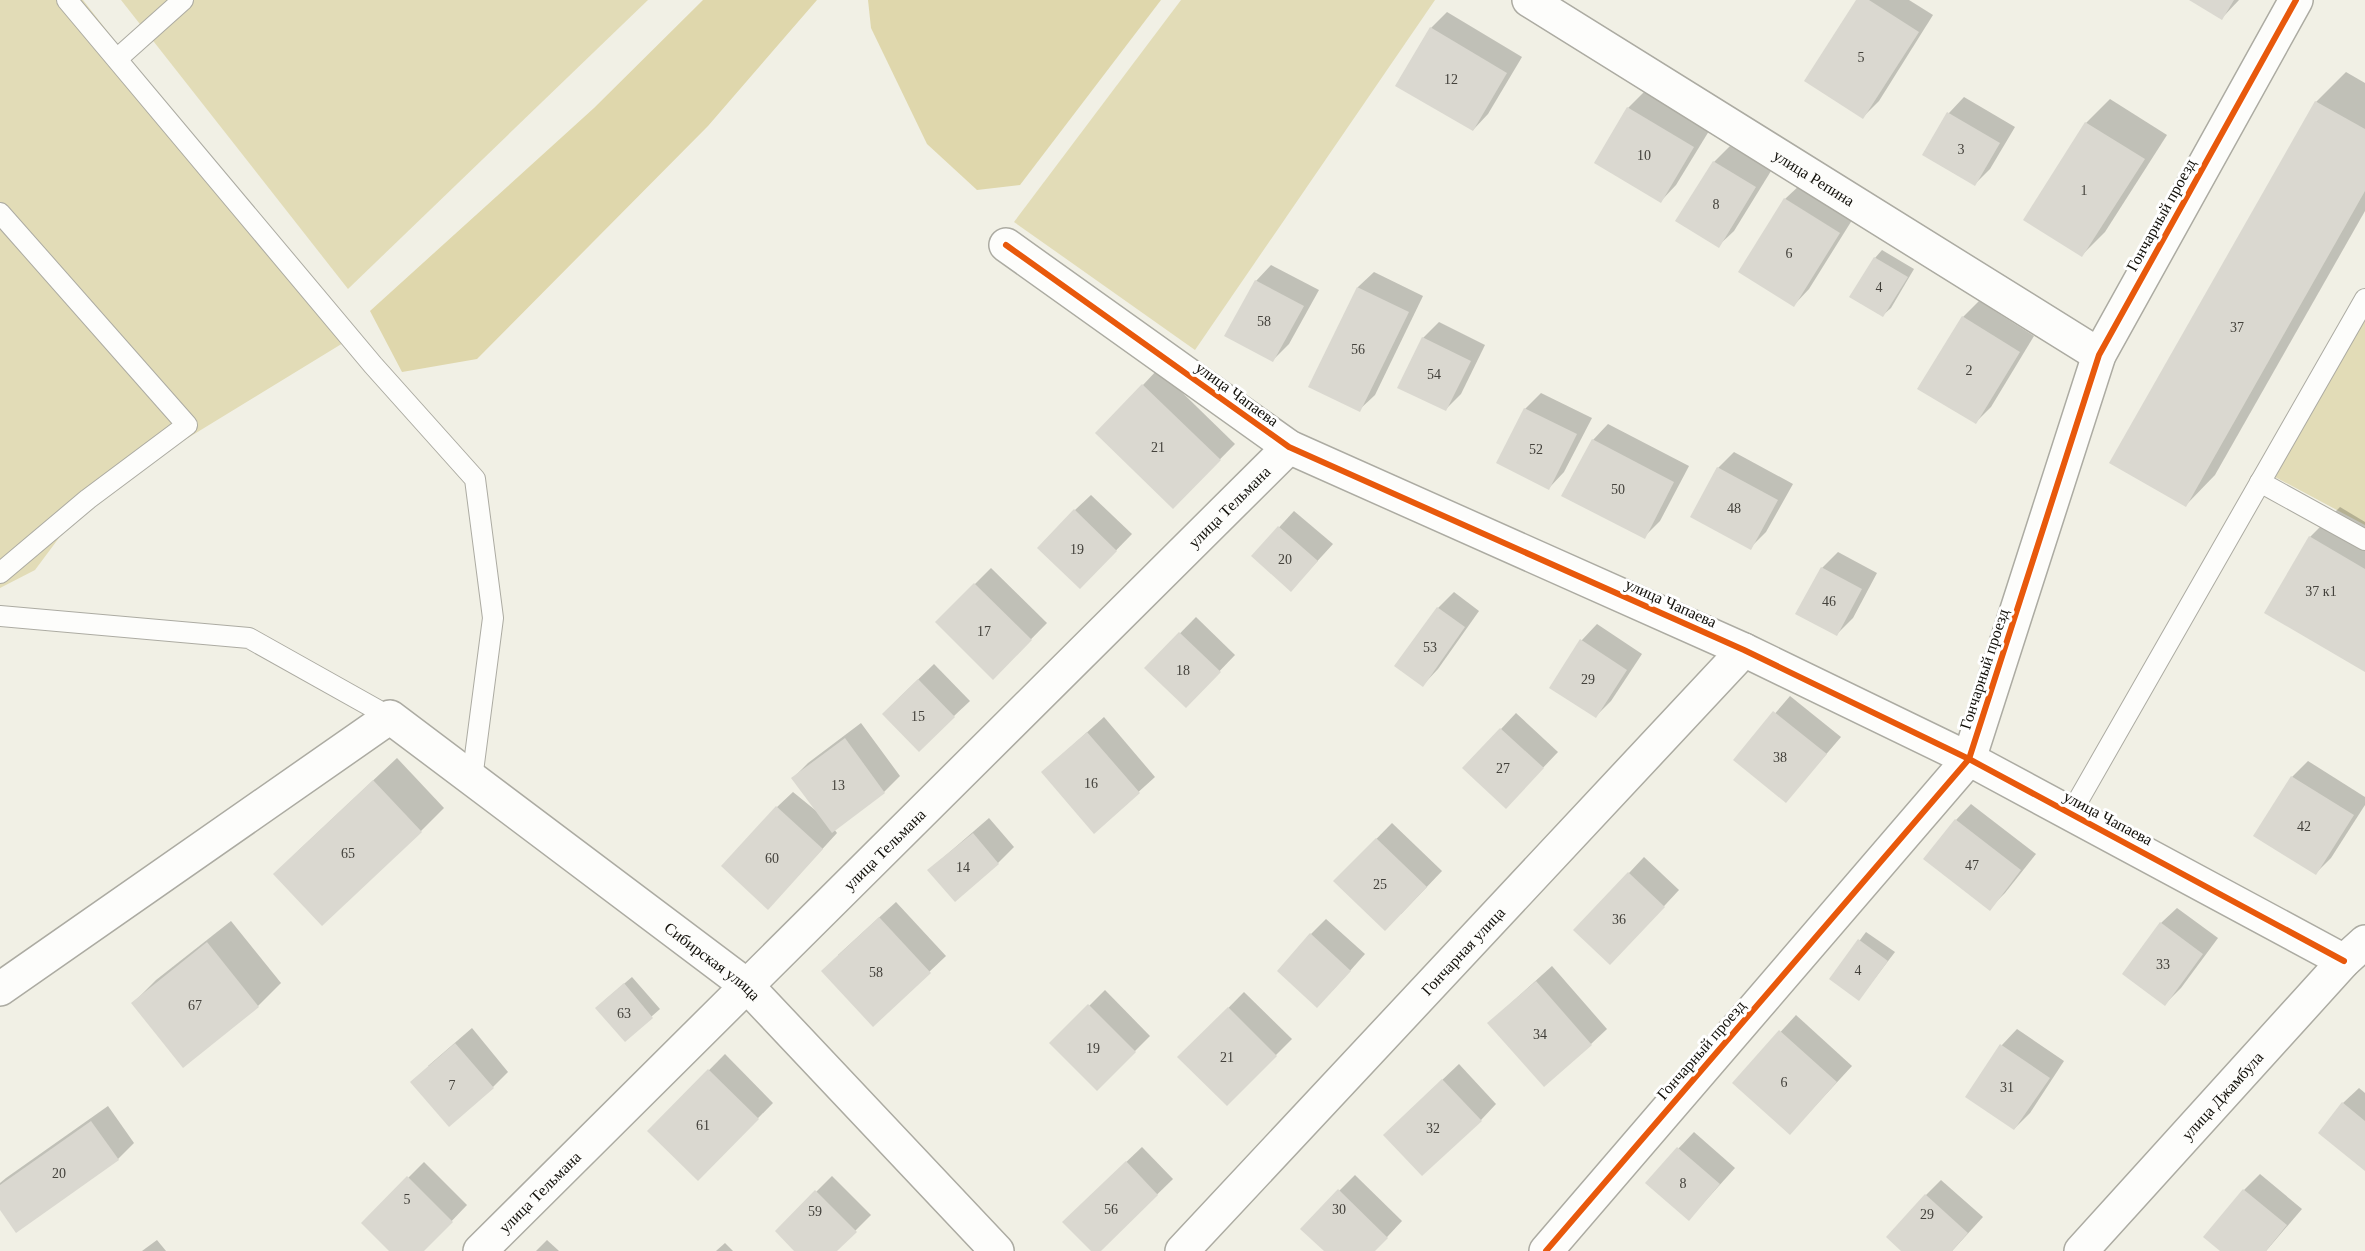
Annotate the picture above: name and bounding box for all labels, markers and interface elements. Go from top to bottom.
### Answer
house number: 5 [1858,50,1865,65]
house number: 12 [1444,72,1458,87]
house number: 3 [1958,142,1965,157]
street label: улица Репина [1770,146,1858,209]
house number: 10 [1637,148,1651,163]
street label: Гончарный проезд [2123,156,2200,275]
house number: 1 [2081,183,2088,198]
house number: 8 [1713,197,1720,212]
house number: 6 [1786,246,1793,261]
house number: 4 [1876,280,1883,295]
house number: 58 [1257,314,1271,329]
house number: 37 [2230,320,2244,335]
house number: 56 [1351,342,1365,357]
street label: улица Чапаева [1192,358,1282,430]
house number: 2 [1966,363,1973,378]
house number: 54 [1427,367,1441,382]
house number: 21 [1151,440,1165,455]
house number: 52 [1529,442,1543,457]
street label: улица Тельмана [1185,463,1273,551]
house number: 50 [1611,482,1625,497]
house number: 48 [1727,501,1741,516]
house number: 19 [1070,542,1084,557]
house number: 20 [1278,552,1292,567]
street label: улица Чапаева [1622,575,1719,632]
house number: 37 к1 [2305,584,2337,599]
house number: 46 [1822,594,1836,609]
street label: Гончарный проезд [1957,607,2012,732]
house number: 17 [977,624,991,639]
house number: 53 [1423,640,1437,655]
house number: 18 [1176,663,1190,678]
house number: 29 [1581,672,1595,687]
house number: 15 [911,709,925,724]
house number: 38 [1773,750,1787,765]
house number: 27 [1496,761,1510,776]
house number: 16 [1084,776,1098,791]
house number: 13 [831,778,845,793]
street label: улица Чапаева [2060,787,2155,849]
street label: улица Тельмана [840,805,929,894]
house number: 42 [2297,819,2311,834]
house number: 65 [341,846,355,861]
house number: 60 [765,851,779,866]
house number: 47 [1965,858,1979,873]
house number: 14 [956,860,970,875]
house number: 25 [1373,877,1387,892]
street label: Гончарная улица [1418,903,1508,998]
house number: 36 [1612,912,1626,927]
street label: Сибирская улица [662,918,764,1003]
house number: 33 [2156,957,2170,972]
house number: 4 [1855,963,1862,978]
house number: 58 [869,965,883,980]
street label: Гончарный проезд [1653,997,1749,1104]
house number: 67 [188,998,202,1013]
house number: 63 [617,1006,631,1021]
house number: 34 [1533,1027,1547,1042]
house number: 19 [1086,1041,1100,1056]
street label: улица Джамбула [2178,1048,2266,1144]
house number: 21 [1220,1050,1234,1065]
house number: 6 [1781,1075,1788,1090]
house number: 7 [449,1078,456,1093]
house number: 31 [2000,1080,2014,1095]
house number: 61 [696,1118,710,1133]
house number: 32 [1426,1121,1440,1136]
street label: улица Тельмана [495,1148,584,1237]
house number: 20 [52,1166,66,1181]
house number: 8 [1680,1176,1687,1191]
house number: 5 [404,1192,411,1207]
house number: 56 [1104,1202,1118,1217]
house number: 30 [1332,1202,1346,1217]
house number: 59 [808,1204,822,1219]
house number: 29 [1920,1207,1934,1222]

